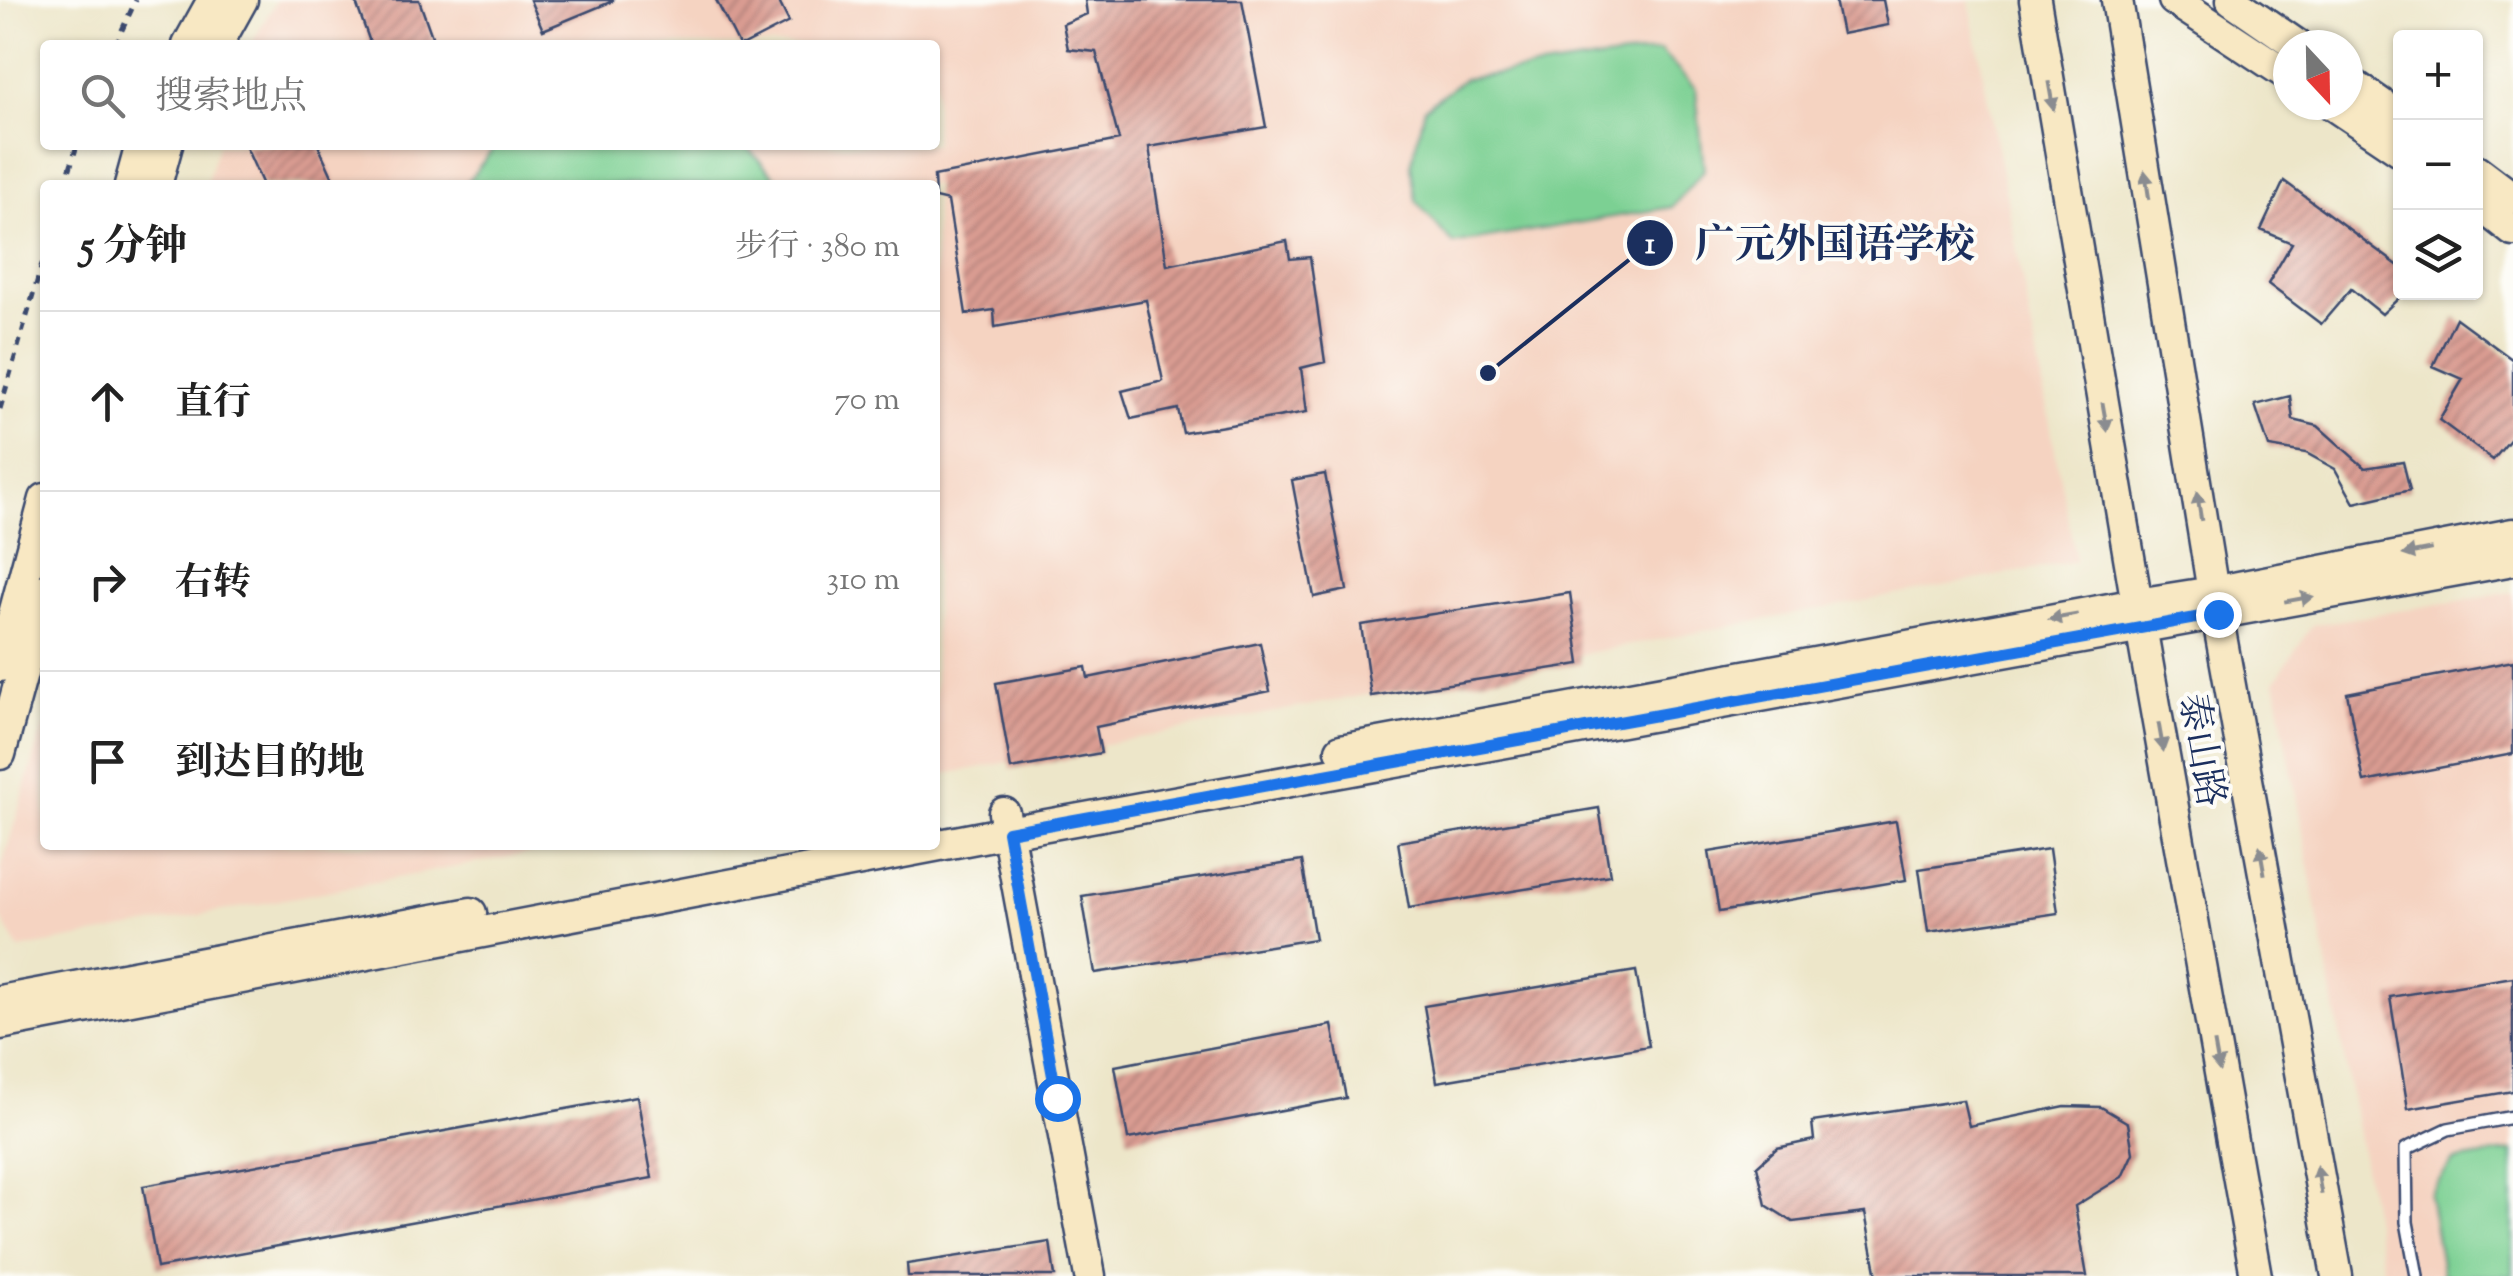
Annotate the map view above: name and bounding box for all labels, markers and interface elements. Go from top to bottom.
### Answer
north arrow [2273,30,2363,120]
map controls [2393,30,2483,300]
button: + [2393,30,2483,120]
search box [40,40,940,150]
icon: search [75,68,130,123]
text: 搜索地点 [155,72,307,126]
one-way arrow [2044,81,2059,112]
button: − [2393,120,2483,210]
one-way arrow [2138,169,2154,200]
callout: 广元外国语学校 [1625,208,1995,278]
button: layers [2393,210,2483,300]
text: 5 分钟 [80,219,187,279]
text: 广元外国语学校 [1695,219,1975,276]
text: 1 [1645,224,1656,267]
text: 步行 · 380 m [735,225,900,271]
icon: ahead [80,374,135,429]
text: 直行 [175,378,251,432]
text: 70 m [834,378,900,424]
one-way arrow [2098,401,2113,433]
one-way arrow [2191,490,2206,521]
one-way arrow [2401,545,2432,561]
icon: right [80,554,135,609]
text: 右转 [175,558,251,612]
text: 310 m [826,558,900,604]
one-way arrow [2283,591,2315,606]
route end [2196,592,2242,638]
one-way arrow [2047,610,2078,625]
street label: 泰山路 [2163,690,2236,812]
one-way arrow [2153,722,2169,753]
icon: arrive [80,734,135,789]
text: 到达目的地 [175,738,365,792]
one-way arrow [2254,844,2269,875]
one-way arrow [2210,1042,2225,1073]
route start [1035,1076,1081,1122]
one-way arrow [2311,1164,2327,1195]

